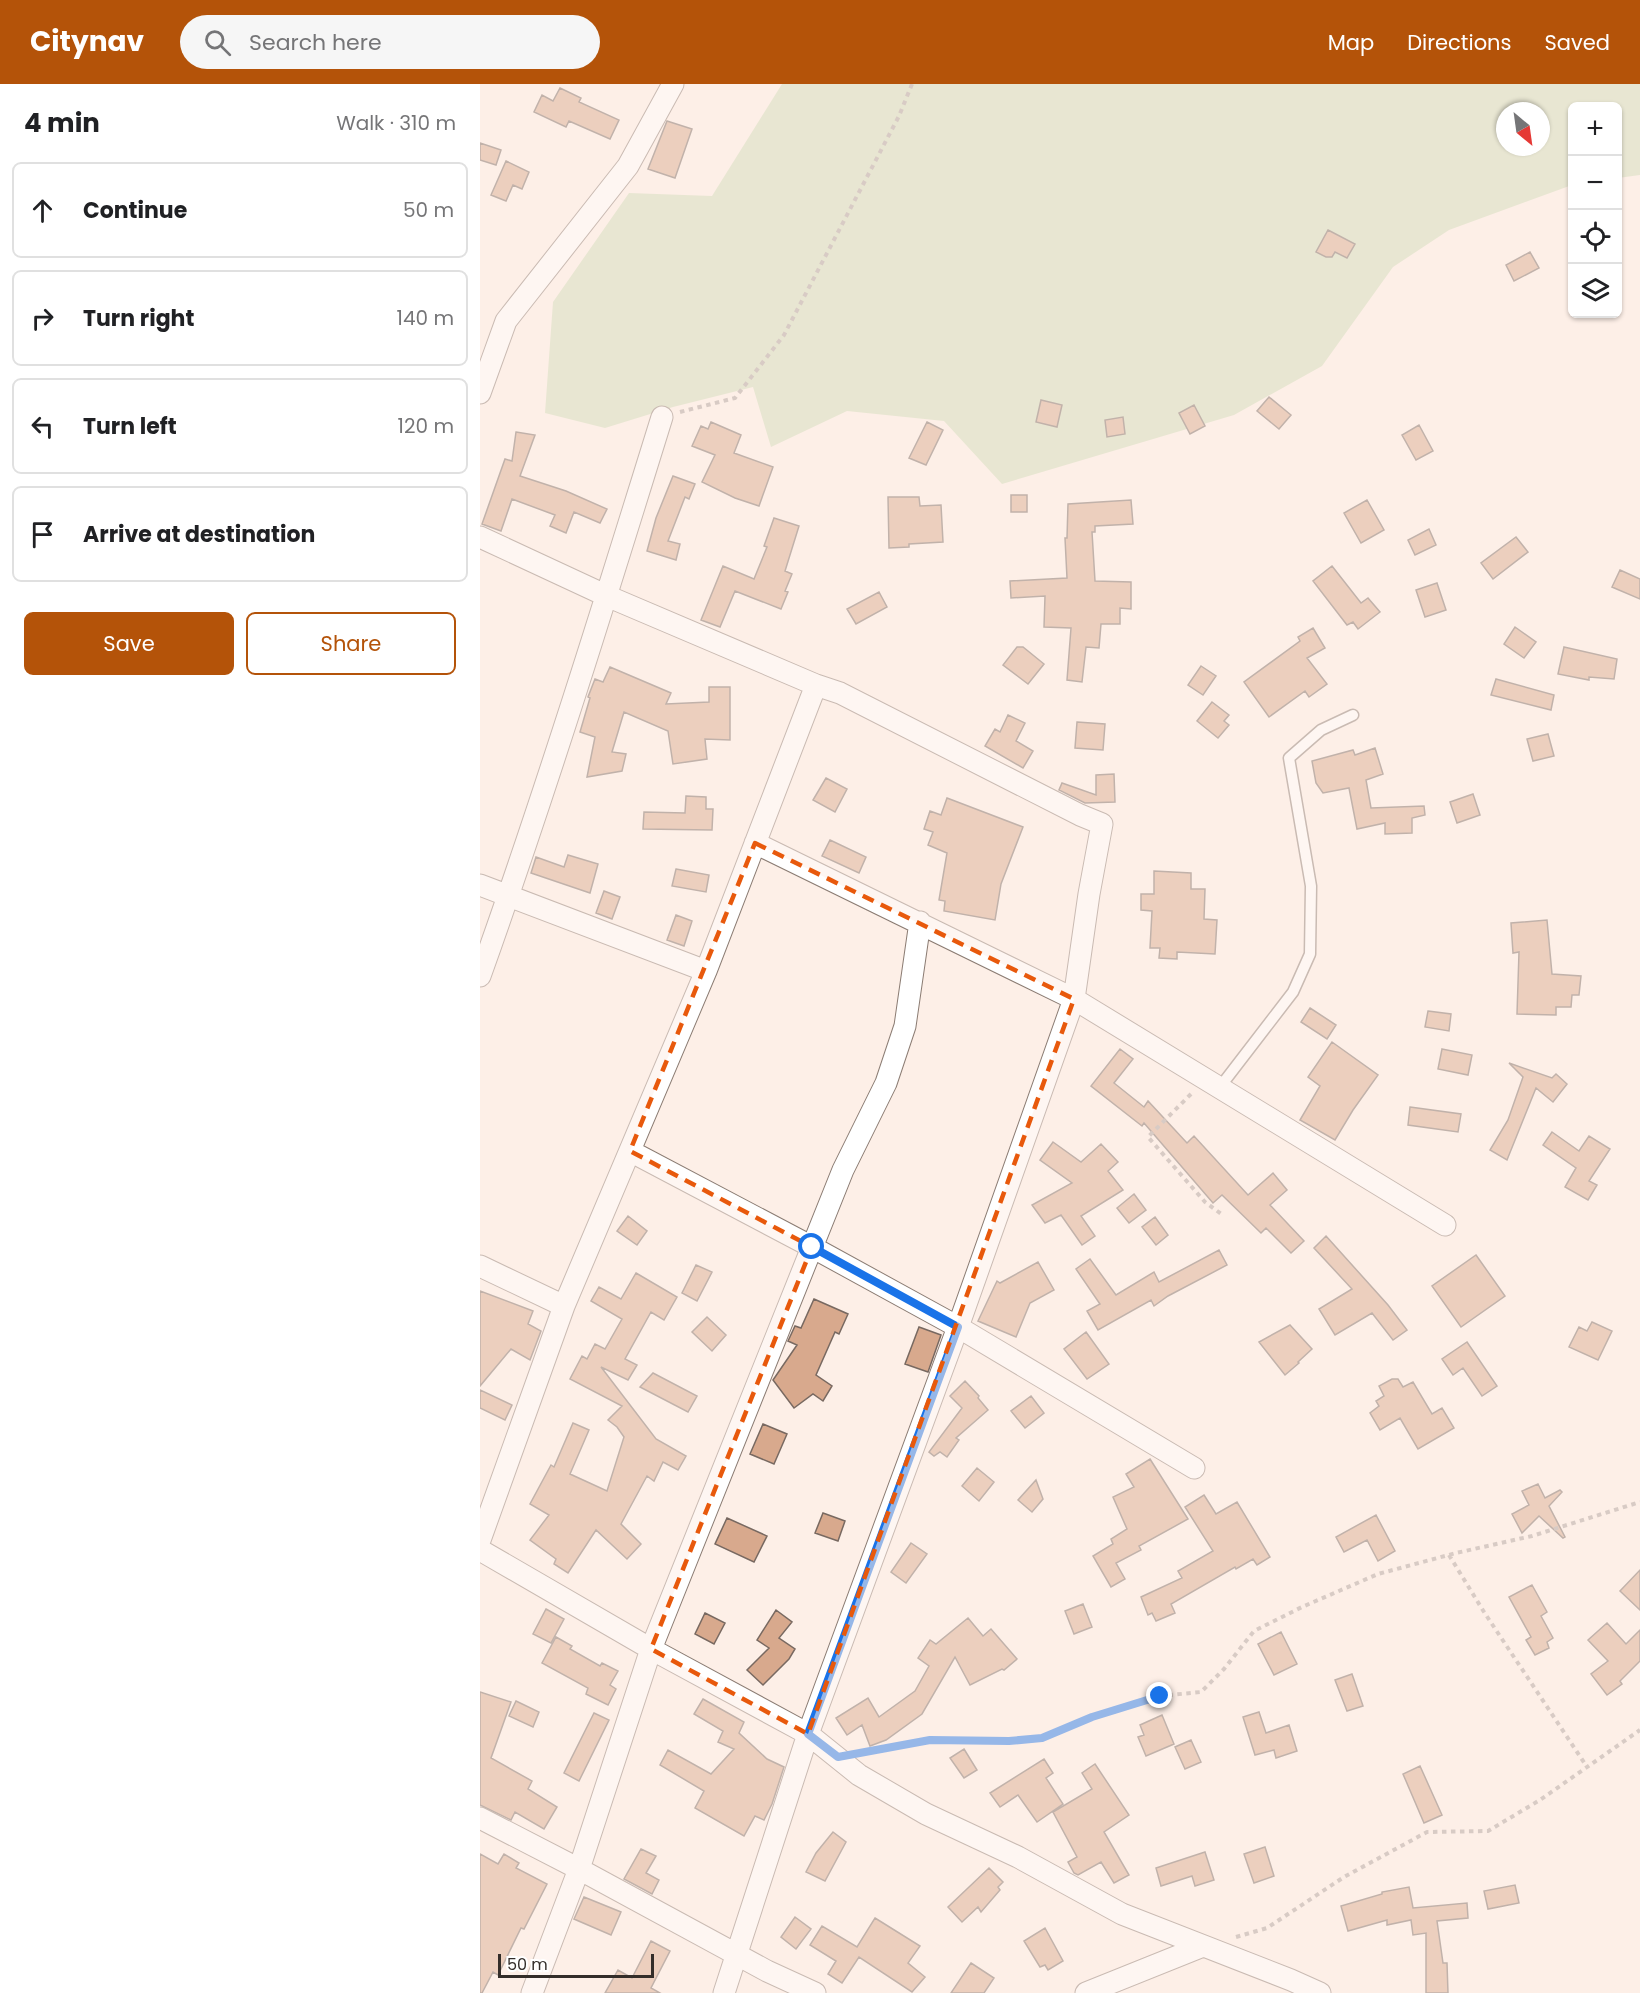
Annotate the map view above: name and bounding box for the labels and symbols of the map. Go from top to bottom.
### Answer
north arrow [1496,102,1550,156]
route start [798,1233,824,1259]
route end [1146,1682,1172,1708]
scale bar [498,1951,654,1978]

